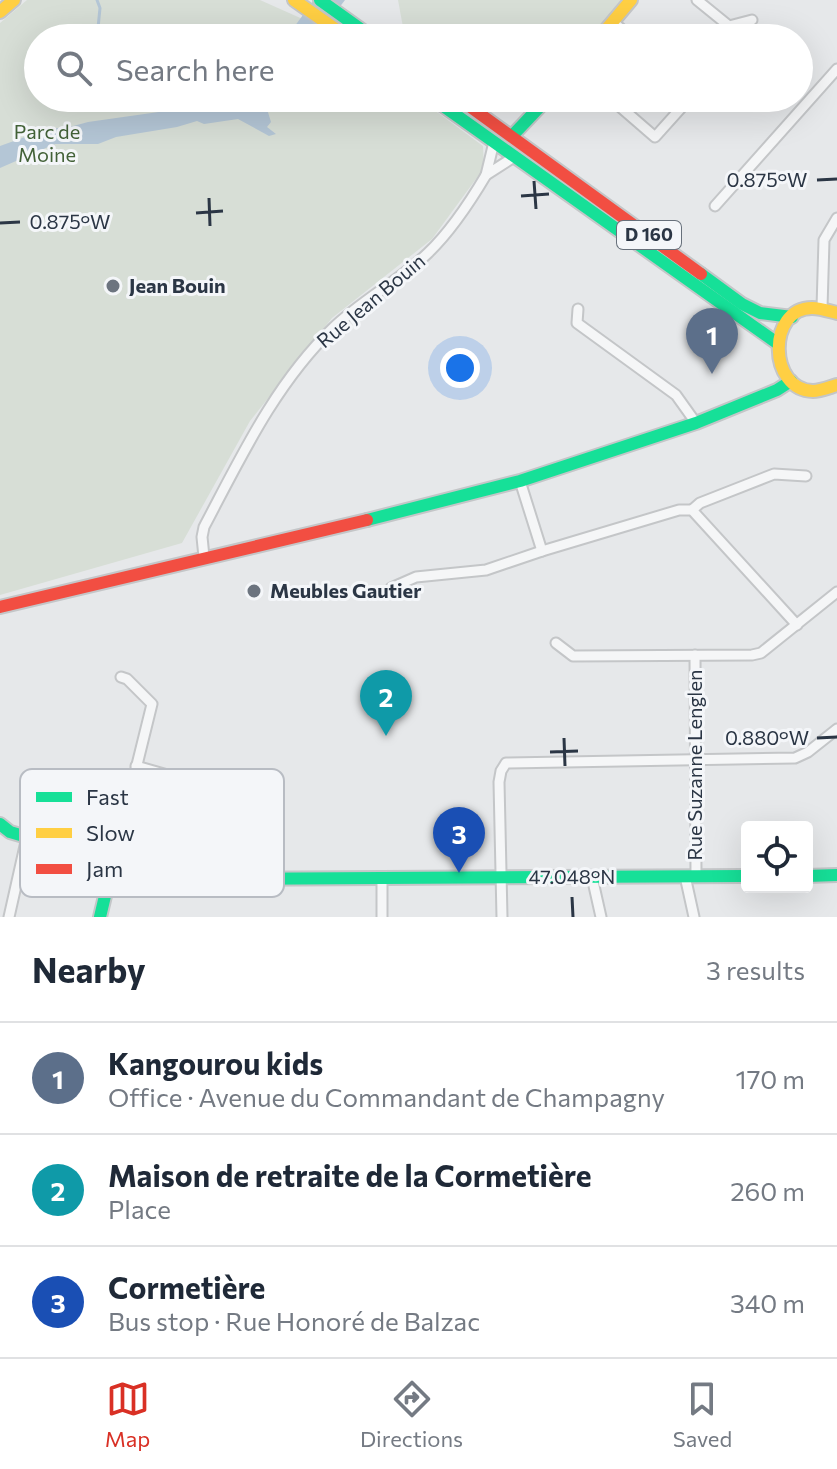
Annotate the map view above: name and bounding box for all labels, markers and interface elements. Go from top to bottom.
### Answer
search box [24,24,813,112]
icon: search [52,46,96,90]
text: Search here [116,50,275,87]
park label: Parc de Moine [14,119,80,166]
text: 0.875°W [727,167,807,191]
text: 0.875°W [30,209,110,233]
road number: D 160 [617,221,681,249]
street label: Rue Jean Bouin [311,248,429,352]
place label: Jean Bouin [129,273,226,297]
marker: Jean Bouin [104,277,122,295]
pin: 1 [686,308,738,374]
your location [440,348,480,388]
place label: Meubles Gautier [270,578,421,602]
marker: Meubles Gautier [245,582,263,600]
pin: 2 [360,670,412,736]
street label: Rue Suzanne Lenglen [682,670,706,860]
text: 0.880°W [725,725,809,749]
legend [20,769,284,897]
text: Fast [86,783,129,810]
pin: 3 [433,807,485,873]
text: Slow [86,819,135,846]
map controls [741,821,813,893]
button: locate [741,821,813,893]
text: Jam [86,855,123,882]
text: 47.048°N [529,864,615,888]
text: Nearby [32,948,146,990]
text: 3 results [706,954,805,985]
text: Kangourou kids [108,1044,323,1081]
text: 1 [52,1063,64,1094]
text: 170 m [736,1063,805,1094]
text: Office · Avenue du Commandant de Champagny [108,1081,665,1112]
text: Maison de retraite de la Cormetière [108,1156,592,1193]
text: 2 [51,1175,65,1206]
text: 260 m [730,1175,805,1206]
text: Place [108,1193,171,1224]
text: Cormetière [108,1268,265,1305]
text: 3 [50,1287,66,1318]
text: 340 m [730,1287,805,1318]
text: Bus stop · Rue Honoré de Balzac [108,1305,480,1336]
tab: Map [105,1377,150,1452]
tab: Directions [360,1377,463,1452]
tab: Saved [673,1377,732,1452]

